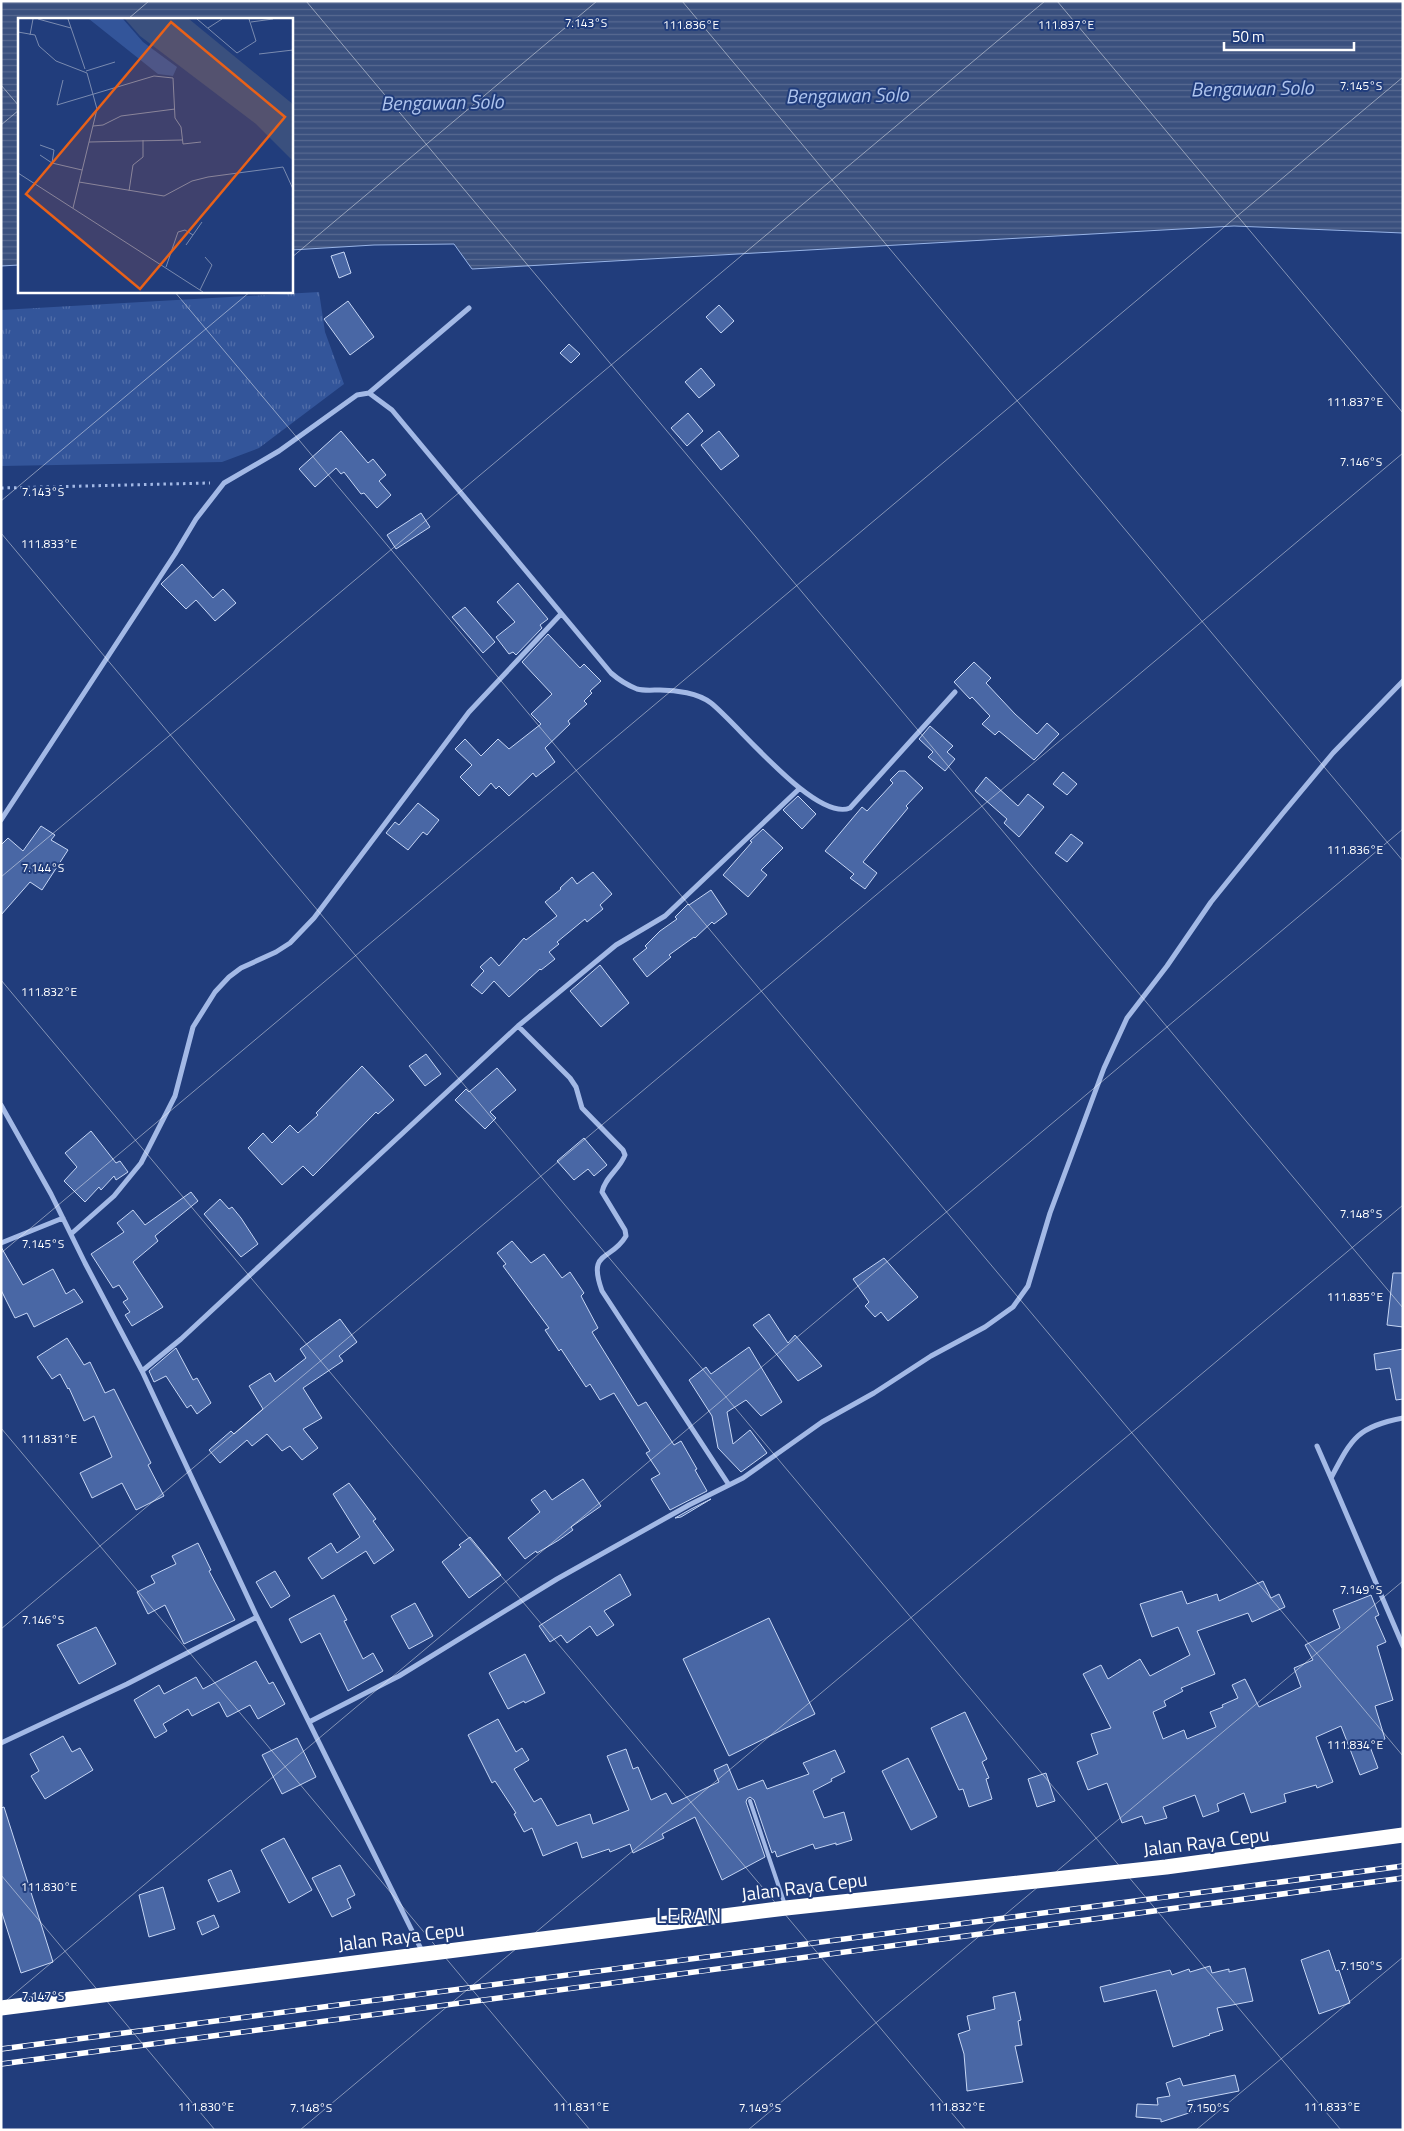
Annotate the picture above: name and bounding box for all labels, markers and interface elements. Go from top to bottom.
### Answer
text: 7.143°S [565,13,607,32]
text: 111.836°E [663,15,719,34]
text: 111.837°E [1038,15,1094,34]
inset map [18,18,292,292]
scale bar [1224,20,1354,52]
text: 50 m [1232,25,1265,48]
water label: Bengawan Solo [1190,71,1315,105]
text: 7.145°S [1340,76,1382,95]
water label: Bengawan Solo [785,78,910,112]
water label: Bengawan Solo [380,85,505,119]
text: 111.837°E [1327,392,1383,411]
text: 7.146°S [1340,452,1382,471]
text: 7.143°S [22,482,64,501]
text: 111.833°E [21,534,77,553]
text: 111.836°E [1327,840,1383,859]
text: 7.144°S [22,858,64,877]
text: 111.832°E [21,982,77,1001]
text: 7.148°S [1340,1204,1382,1223]
text: 7.145°S [22,1234,64,1253]
text: 111.835°E [1327,1287,1383,1306]
text: 111.831°E [21,1429,77,1448]
text: 7.149°S [1340,1580,1382,1599]
text: 7.146°S [22,1610,64,1629]
text: 111.834°E [1327,1735,1383,1754]
street label: Jalan Raya Cepu [1141,1819,1271,1863]
street label: Jalan Raya Cepu [739,1864,869,1908]
text: 111.830°E [21,1877,77,1896]
district label: LERAN [656,1899,722,1931]
street label: Jalan Raya Cepu [336,1914,466,1958]
text: 7.150°S [1340,1956,1382,1975]
text: 7.147°S [22,1986,64,2005]
text: 111.830°E [178,2097,234,2116]
text: 111.831°E [553,2097,609,2116]
text: 111.832°E [929,2097,985,2116]
text: 111.833°E [1304,2097,1360,2116]
text: 7.148°S [290,2098,332,2117]
text: 7.149°S [739,2098,781,2117]
text: 7.150°S [1187,2098,1229,2117]

